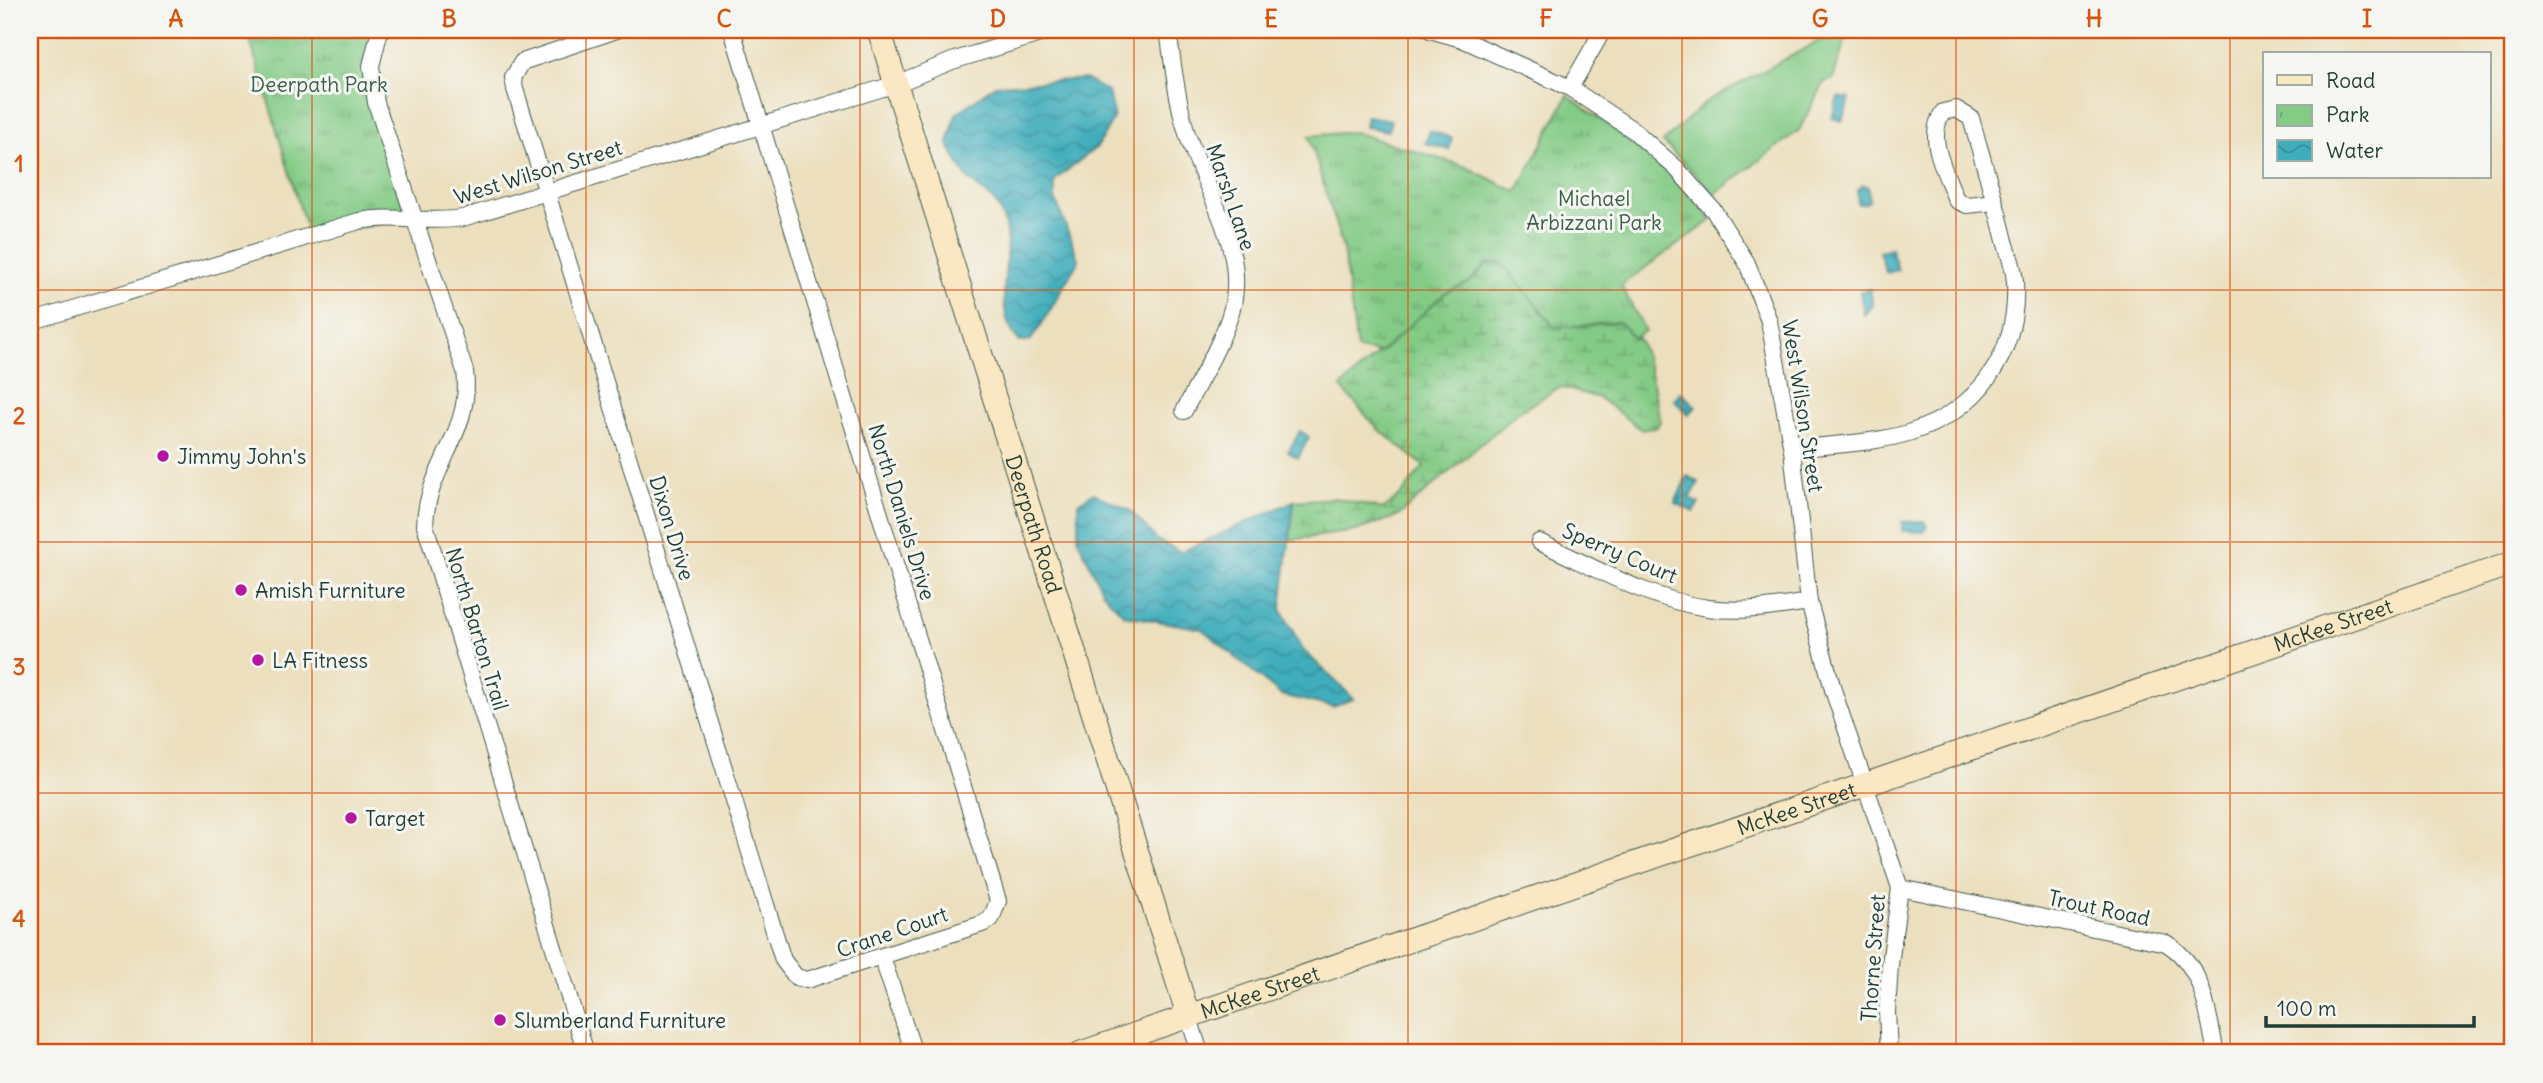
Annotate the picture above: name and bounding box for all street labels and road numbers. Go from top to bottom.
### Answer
street label: West Wilson Street [451,134,625,210]
street label: Marsh Lane [1200,140,1262,254]
street label: West Wilson Street [1776,318,1830,494]
street label: North Daniels Drive [862,421,942,603]
street label: Deerpath Road [1000,452,1068,597]
street label: Dixon Drive [643,472,701,584]
street label: Sperry Court [1558,517,1682,589]
street label: North Barton Trail [439,544,515,714]
street label: McKee Street [2270,592,2396,657]
street label: McKee Street [1733,775,1859,841]
street label: Trout Road [2046,884,2152,932]
street label: Thorne Street [1855,893,1891,1023]
street label: Crane Court [833,900,951,964]
street label: McKee Street [1197,959,1323,1025]

